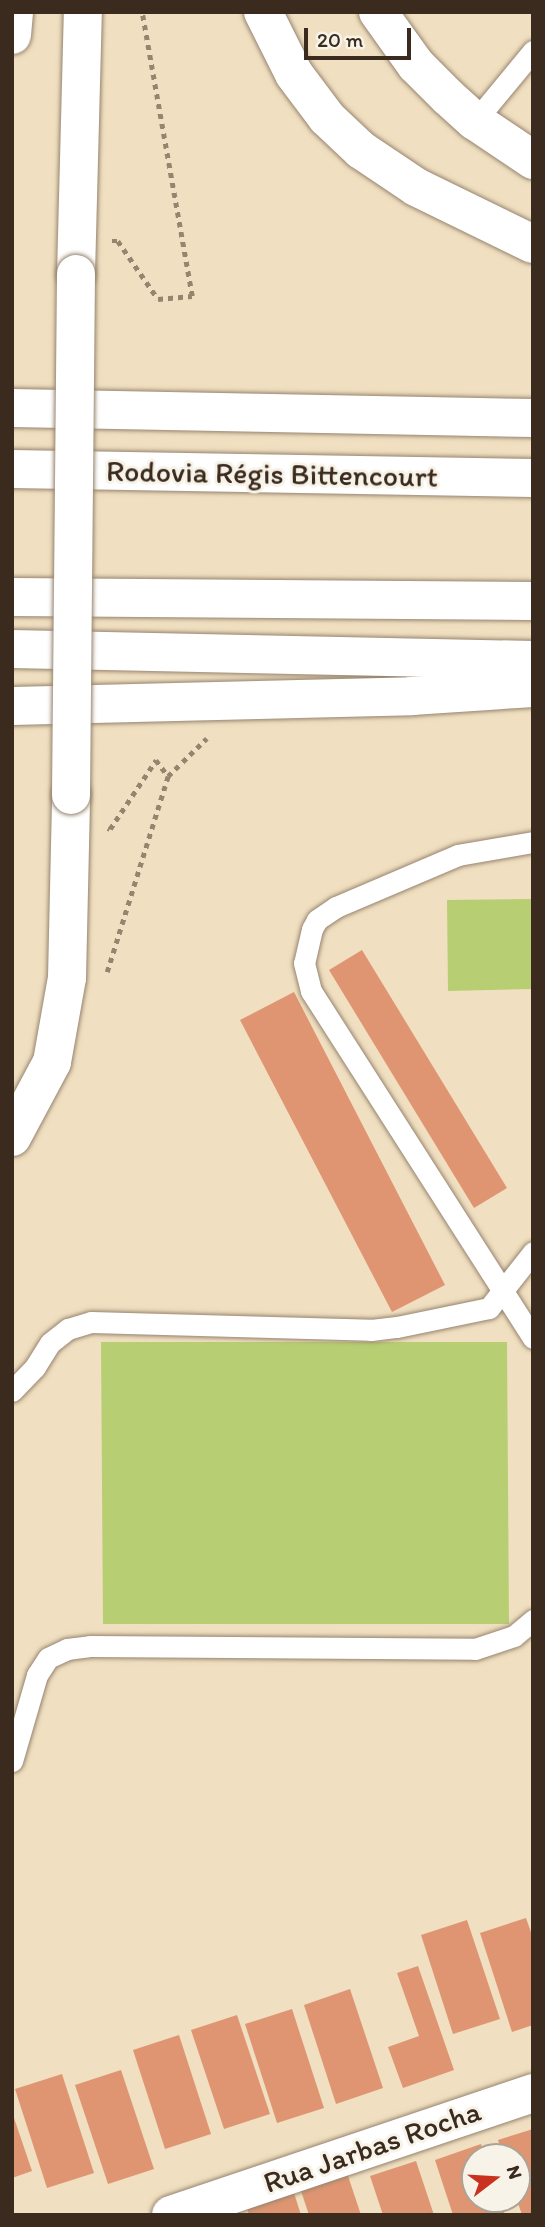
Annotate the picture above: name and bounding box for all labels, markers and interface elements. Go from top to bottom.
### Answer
scale bar [307,14,414,58]
text: 20 m [317,27,363,52]
street label: Rodovia Régis Bittencourt [105,453,439,495]
street label: Rua Jarbas Rocha [259,2093,485,2201]
north arrow [461,2143,531,2213]
text: N [502,2163,528,2182]

